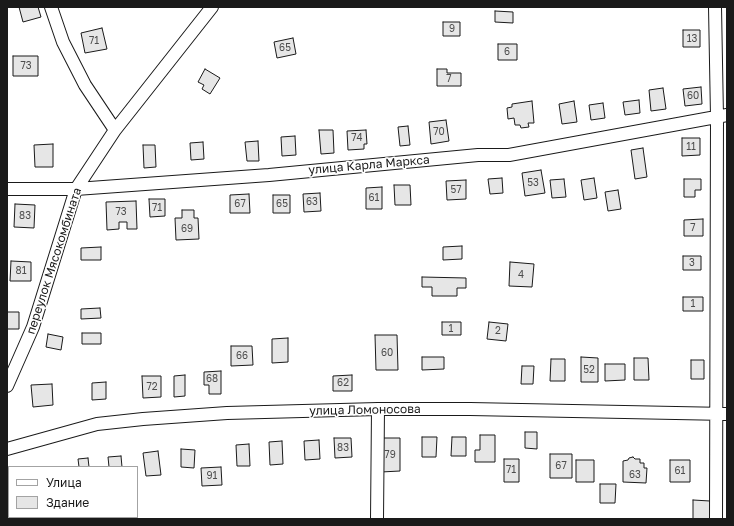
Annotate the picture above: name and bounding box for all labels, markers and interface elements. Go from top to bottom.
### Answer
house number: 9 [449,23,455,35]
house number: 13 [687,33,697,45]
house number: 71 [89,35,99,47]
house number: 65 [279,42,291,54]
house number: 6 [504,46,510,58]
house number: 73 [20,60,32,72]
house number: 7 [446,73,452,85]
house number: 60 [687,90,699,102]
house number: 70 [433,126,445,138]
house number: 74 [351,132,363,144]
house number: 11 [686,141,696,153]
street label: улица Карла Маркса [308,153,430,177]
house number: 53 [527,177,539,189]
house number: 57 [450,184,462,196]
street label: переулок Мясокомбината [23,186,85,336]
house number: 61 [369,192,379,204]
house number: 63 [306,196,318,208]
house number: 67 [234,198,246,210]
house number: 65 [276,198,288,210]
house number: 71 [152,202,162,214]
house number: 73 [115,206,127,218]
house number: 83 [19,210,31,222]
house number: 7 [690,222,696,234]
house number: 69 [181,223,193,235]
house number: 3 [689,257,695,269]
house number: 81 [16,265,26,277]
house number: 4 [518,269,524,281]
house number: 1 [691,298,695,310]
house number: 1 [449,323,453,335]
house number: 2 [495,325,501,337]
house number: 60 [381,347,393,359]
house number: 66 [236,350,248,362]
house number: 52 [583,364,595,376]
house number: 68 [206,373,218,385]
house number: 62 [337,377,349,389]
house number: 72 [146,381,158,393]
street label: улица Ломоносова [309,402,421,418]
house number: 83 [337,442,349,454]
house number: 79 [384,449,396,461]
house number: 67 [555,460,567,472]
house number: 71 [506,464,516,476]
house number: 61 [675,465,685,477]
legend [8,466,138,518]
house number: 63 [629,469,641,481]
house number: 91 [207,470,217,482]
text: Улица [46,475,82,490]
text: Здание [46,495,89,510]

